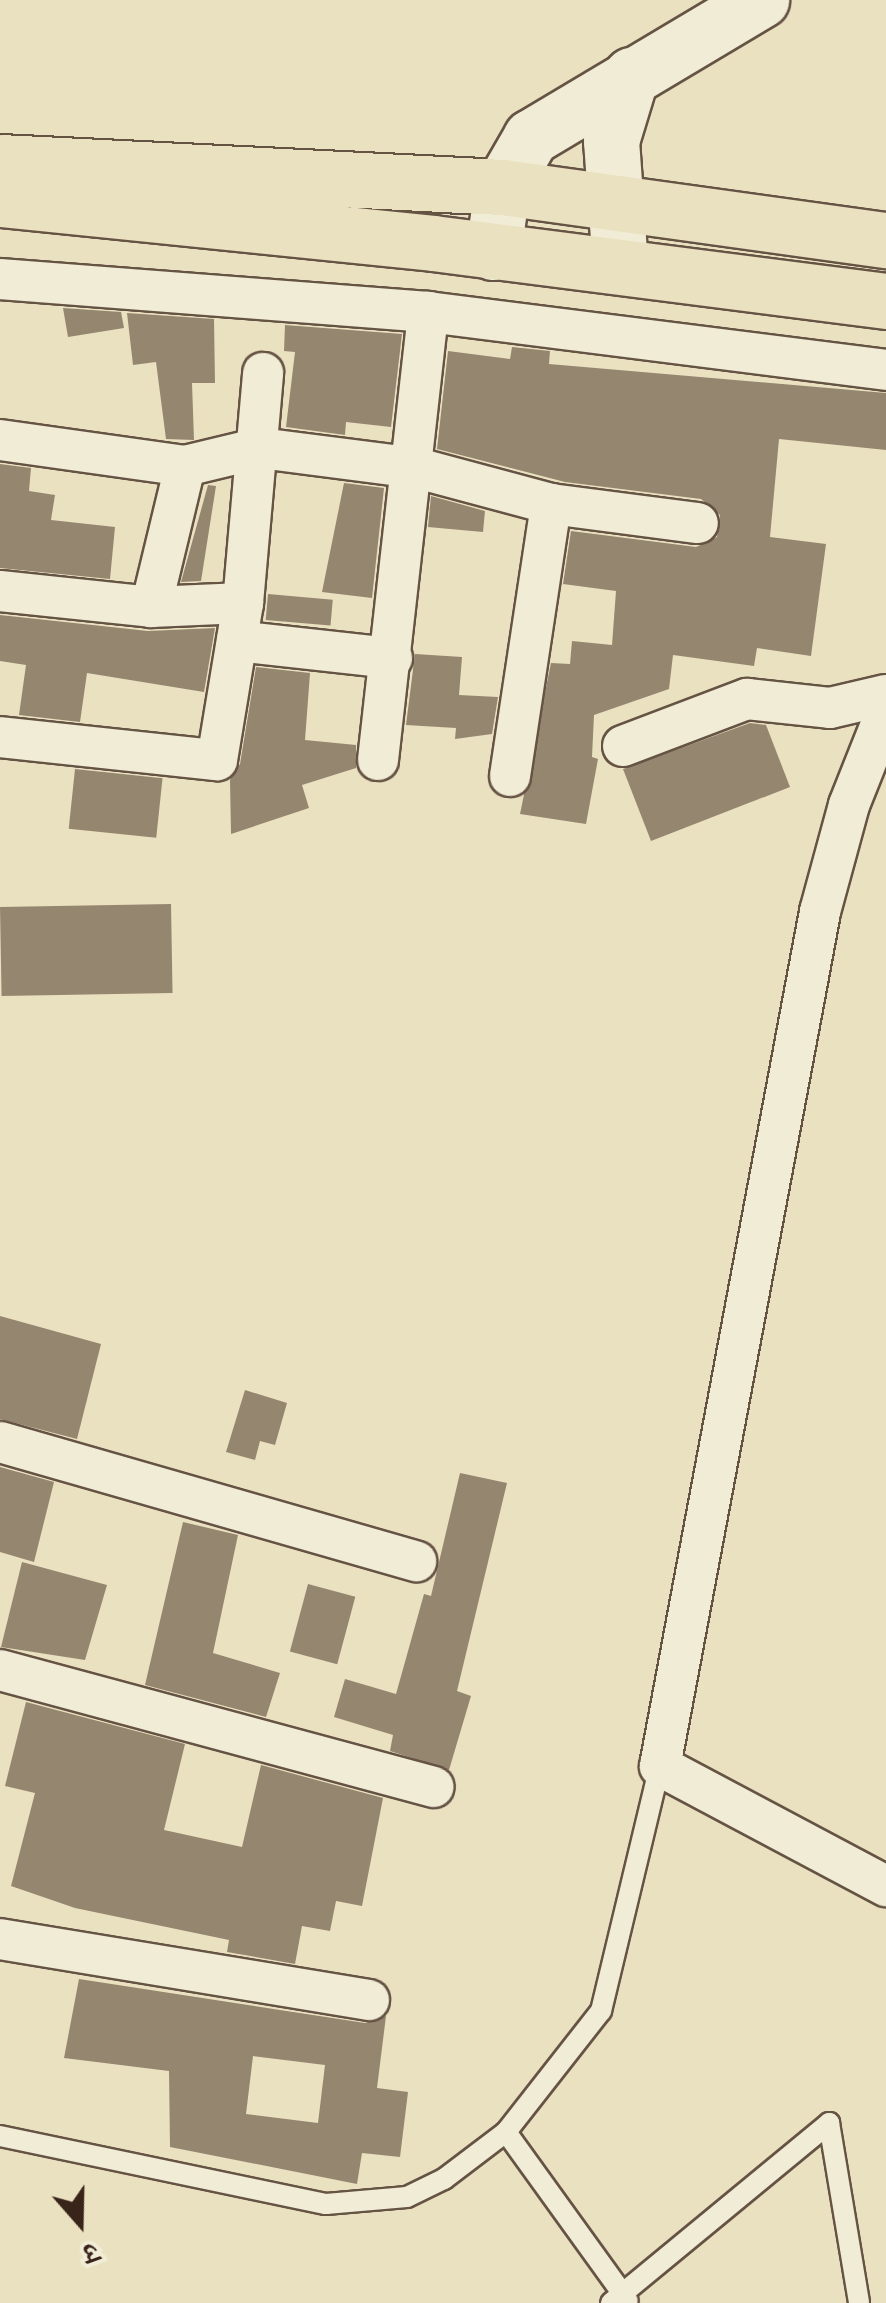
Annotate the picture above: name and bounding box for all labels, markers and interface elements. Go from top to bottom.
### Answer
north arrow [30,2173,130,2273]
text: उ [77,2230,104,2272]

